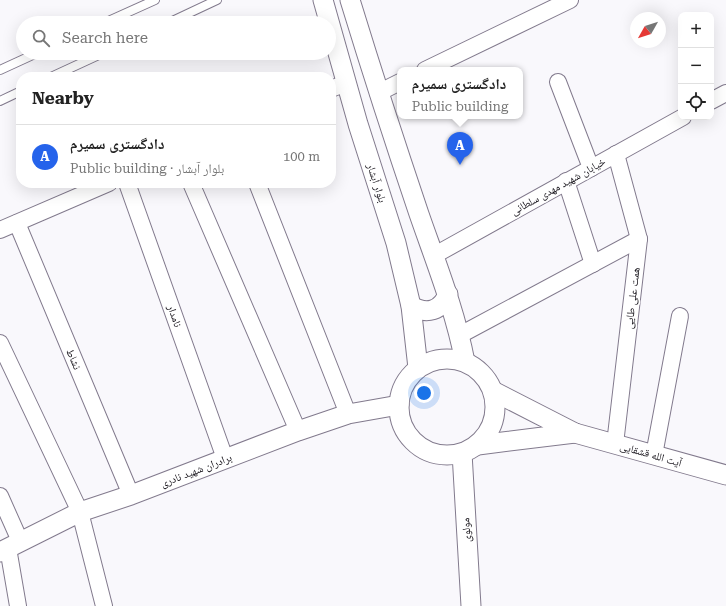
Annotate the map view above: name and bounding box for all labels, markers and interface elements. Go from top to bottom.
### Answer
north arrow [630,12,666,48]
map controls [678,12,714,120]
button: + [678,12,714,48]
search box [16,16,336,60]
icon: search [30,27,52,49]
text: Search here [62,29,148,47]
button: − [678,48,714,84]
popup [397,67,523,119]
text: دادگستری سمیرم [412,75,506,93]
button: locate [678,84,714,120]
text: Nearby [32,88,94,108]
text: Public building [412,99,508,114]
pin: A [447,132,473,165]
text: دادگستری سمیرم [70,135,165,153]
text: A [40,149,50,164]
text: 100 m [283,149,320,164]
street label: خیابان شهید مهدی سلطانی [509,155,608,218]
text: Public building · بلوار آبشار [70,161,224,176]
street label: بلوار آبشار [364,161,389,204]
street label: همت علی طایی [622,266,643,330]
street label: نامدار [164,302,184,329]
street label: نشاط [63,347,84,372]
your location [414,383,434,403]
street label: آیت الله قشقایی [618,439,684,470]
street label: برادران شهید نادری [159,451,234,490]
street label: مولوی [459,517,474,543]

